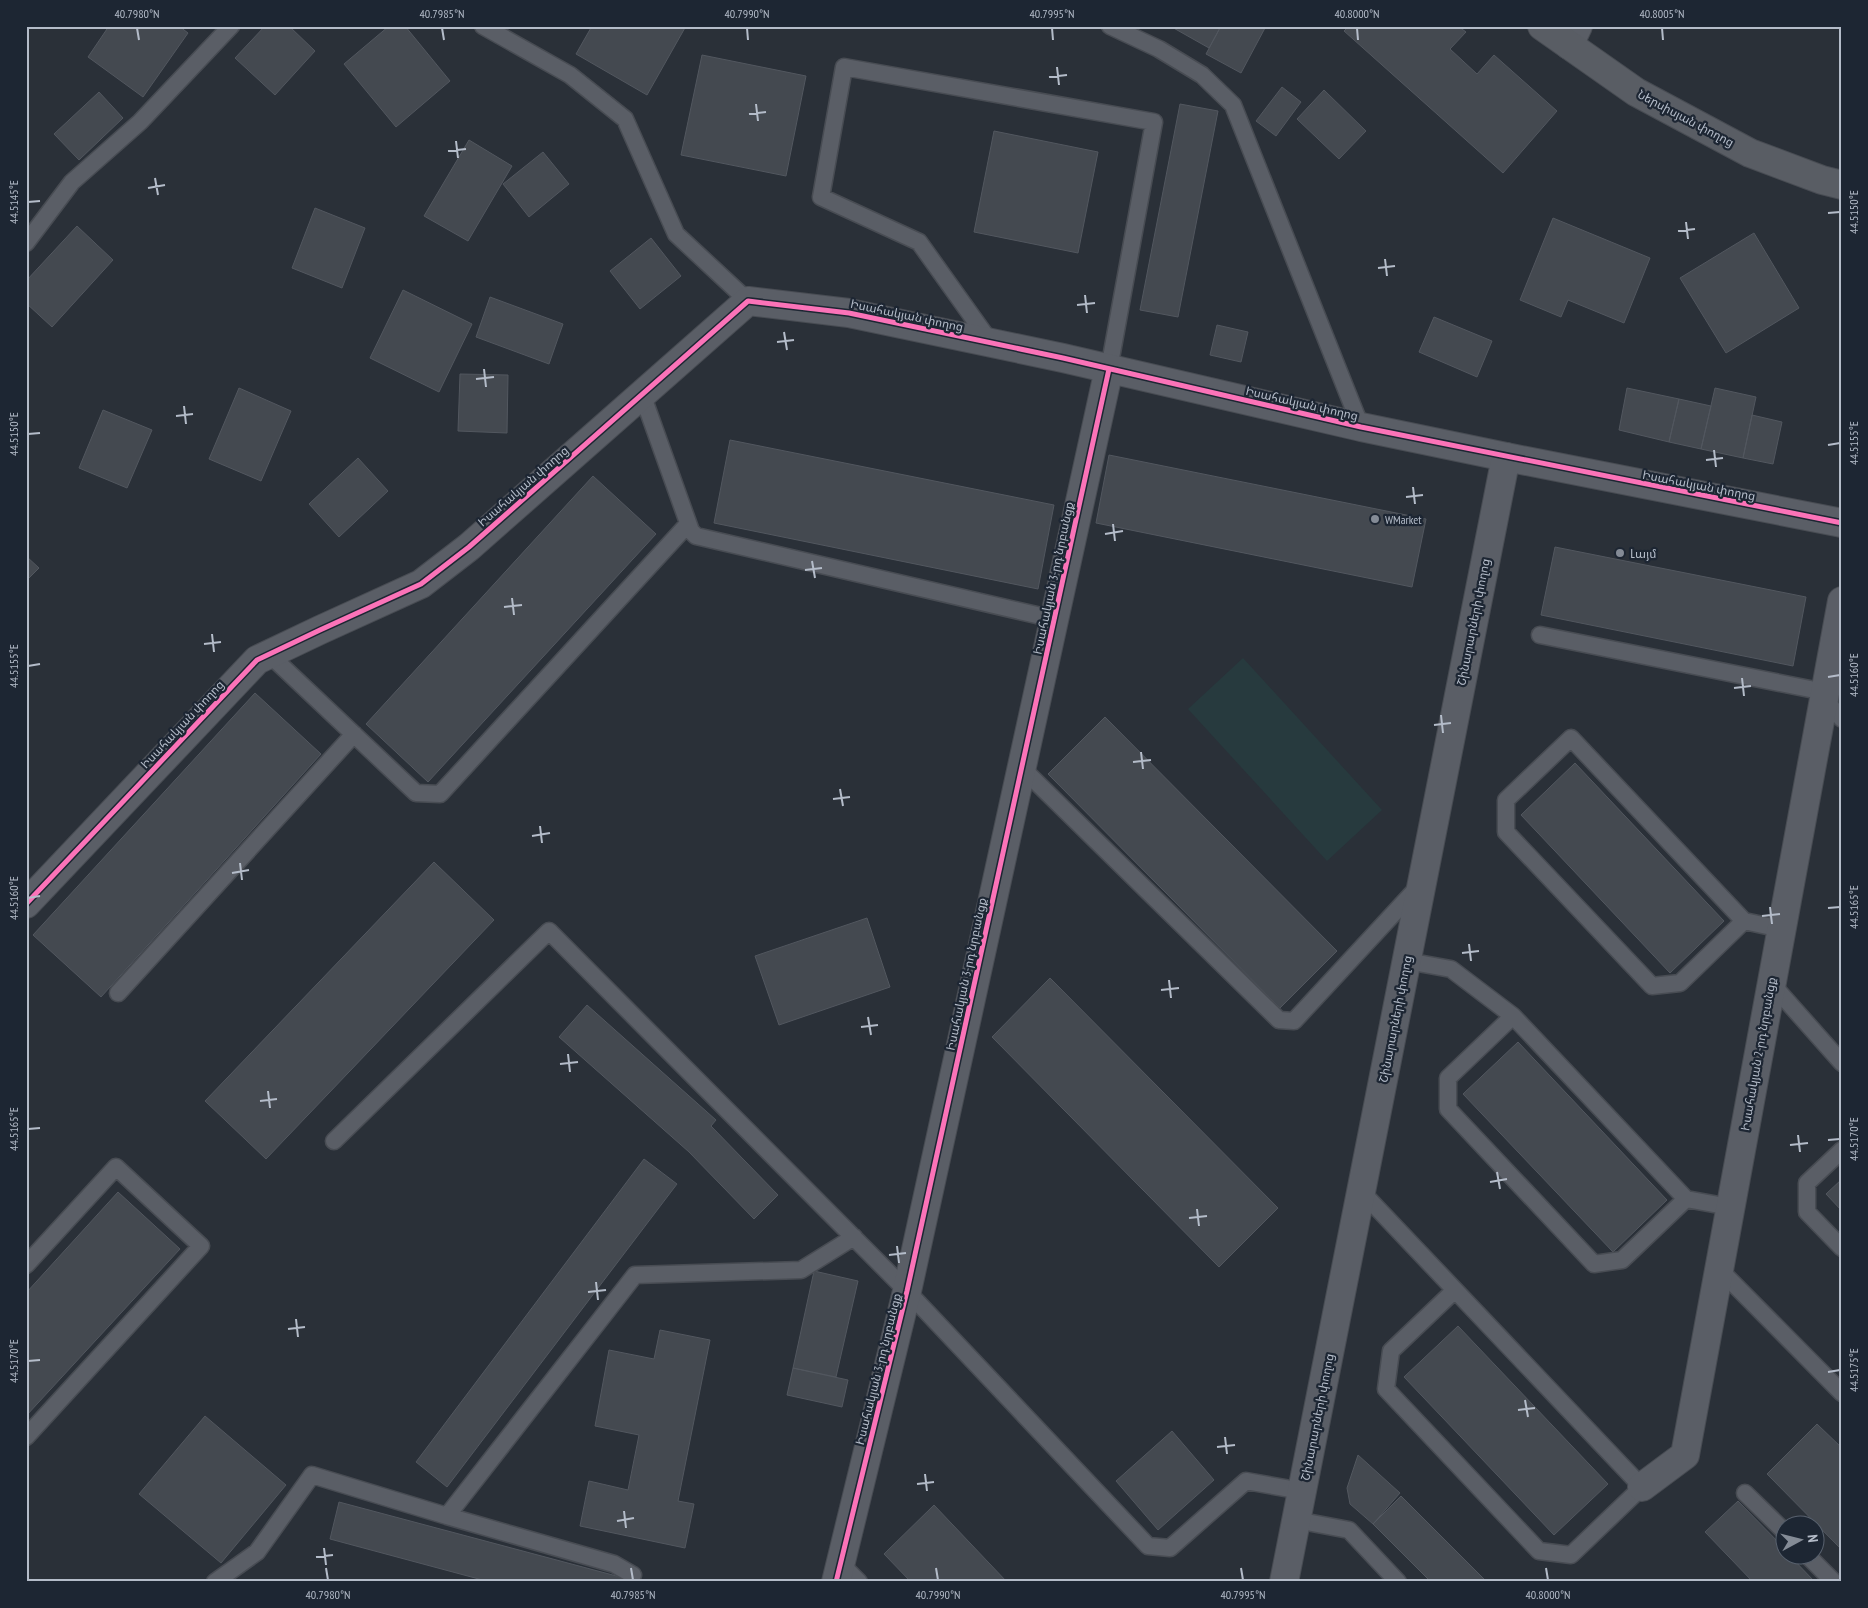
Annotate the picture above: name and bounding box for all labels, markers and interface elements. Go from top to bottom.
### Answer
text: 40.7980°N [114,6,160,21]
text: 40.7985°N [419,6,465,21]
text: 40.7990°N [724,6,770,21]
text: 40.7995°N [1029,6,1075,21]
text: 40.8000°N [1334,6,1380,21]
text: 40.8005°N [1639,6,1685,21]
street label: Ներսիսյան փողոց [1635,86,1737,150]
text: 44.5145°E [6,180,21,224]
text: 44.5150°E [1846,190,1861,234]
street label: Իսահակյան փողոց [849,296,965,334]
street label: Իսահակյան փողոց [1244,383,1360,423]
text: 44.5150°E [6,412,21,456]
text: 44.5155°E [1846,421,1861,465]
street label: Իսահակյան փողոց [475,443,571,529]
street label: Իսահակյան փողոց [1641,467,1757,503]
street label: Իսահակյան 3-րդ նրբանցք [1029,500,1077,656]
place label: WMarket [1385,512,1422,527]
marker: WMarket [1369,513,1381,525]
place label: Լայմ [1630,546,1656,561]
marker: Լայմ [1614,547,1626,559]
street label: Շինարարների փողոց [1453,557,1493,687]
text: 44.5155°E [6,644,21,688]
text: 44.5160°E [1846,653,1861,697]
street label: Իսահակյան փողոց [137,677,227,771]
text: 44.5160°E [6,876,21,920]
text: 44.5165°E [1846,885,1861,929]
street label: Իսահակյան 3-րդ նրբանցք [942,896,990,1052]
street label: Շինարարների փողոց [1375,954,1415,1084]
street label: Իսահակյան 2-րդ նրբանցք [1737,976,1779,1132]
text: 44.5165°E [6,1107,21,1151]
text: 44.5170°E [1846,1117,1861,1161]
street label: Իսահակյան 3-րդ նրբանցք [852,1292,904,1446]
text: 44.5170°E [6,1339,21,1383]
text: 44.5175°E [1846,1348,1861,1392]
street label: Շինարարների փողոց [1297,1352,1337,1482]
north arrow [1776,1516,1826,1566]
text: N [1804,1534,1822,1543]
text: 40.7980°N [305,1587,351,1602]
text: 40.7985°N [610,1587,656,1602]
text: 40.7990°N [915,1587,961,1602]
text: 40.7995°N [1220,1587,1266,1602]
text: 40.8000°N [1525,1587,1571,1602]

